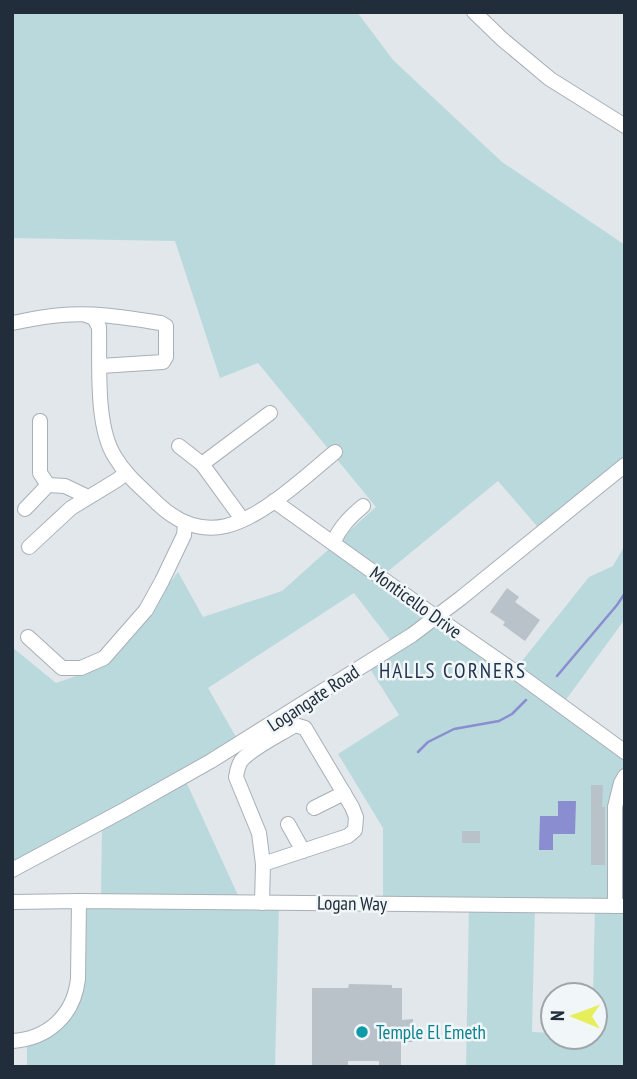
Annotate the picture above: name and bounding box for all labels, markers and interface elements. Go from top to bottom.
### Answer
street label: Monticello Drive [365,561,467,644]
district label: HALLS CORNERS [379,657,527,684]
street label: Logangate Road [263,659,363,737]
street label: Logan Way [317,890,388,916]
north arrow [539,981,609,1051]
text: N [545,1010,569,1021]
place label: Temple El Emeth [376,1020,486,1044]
marker: Temple El Emeth [354,1024,370,1040]

